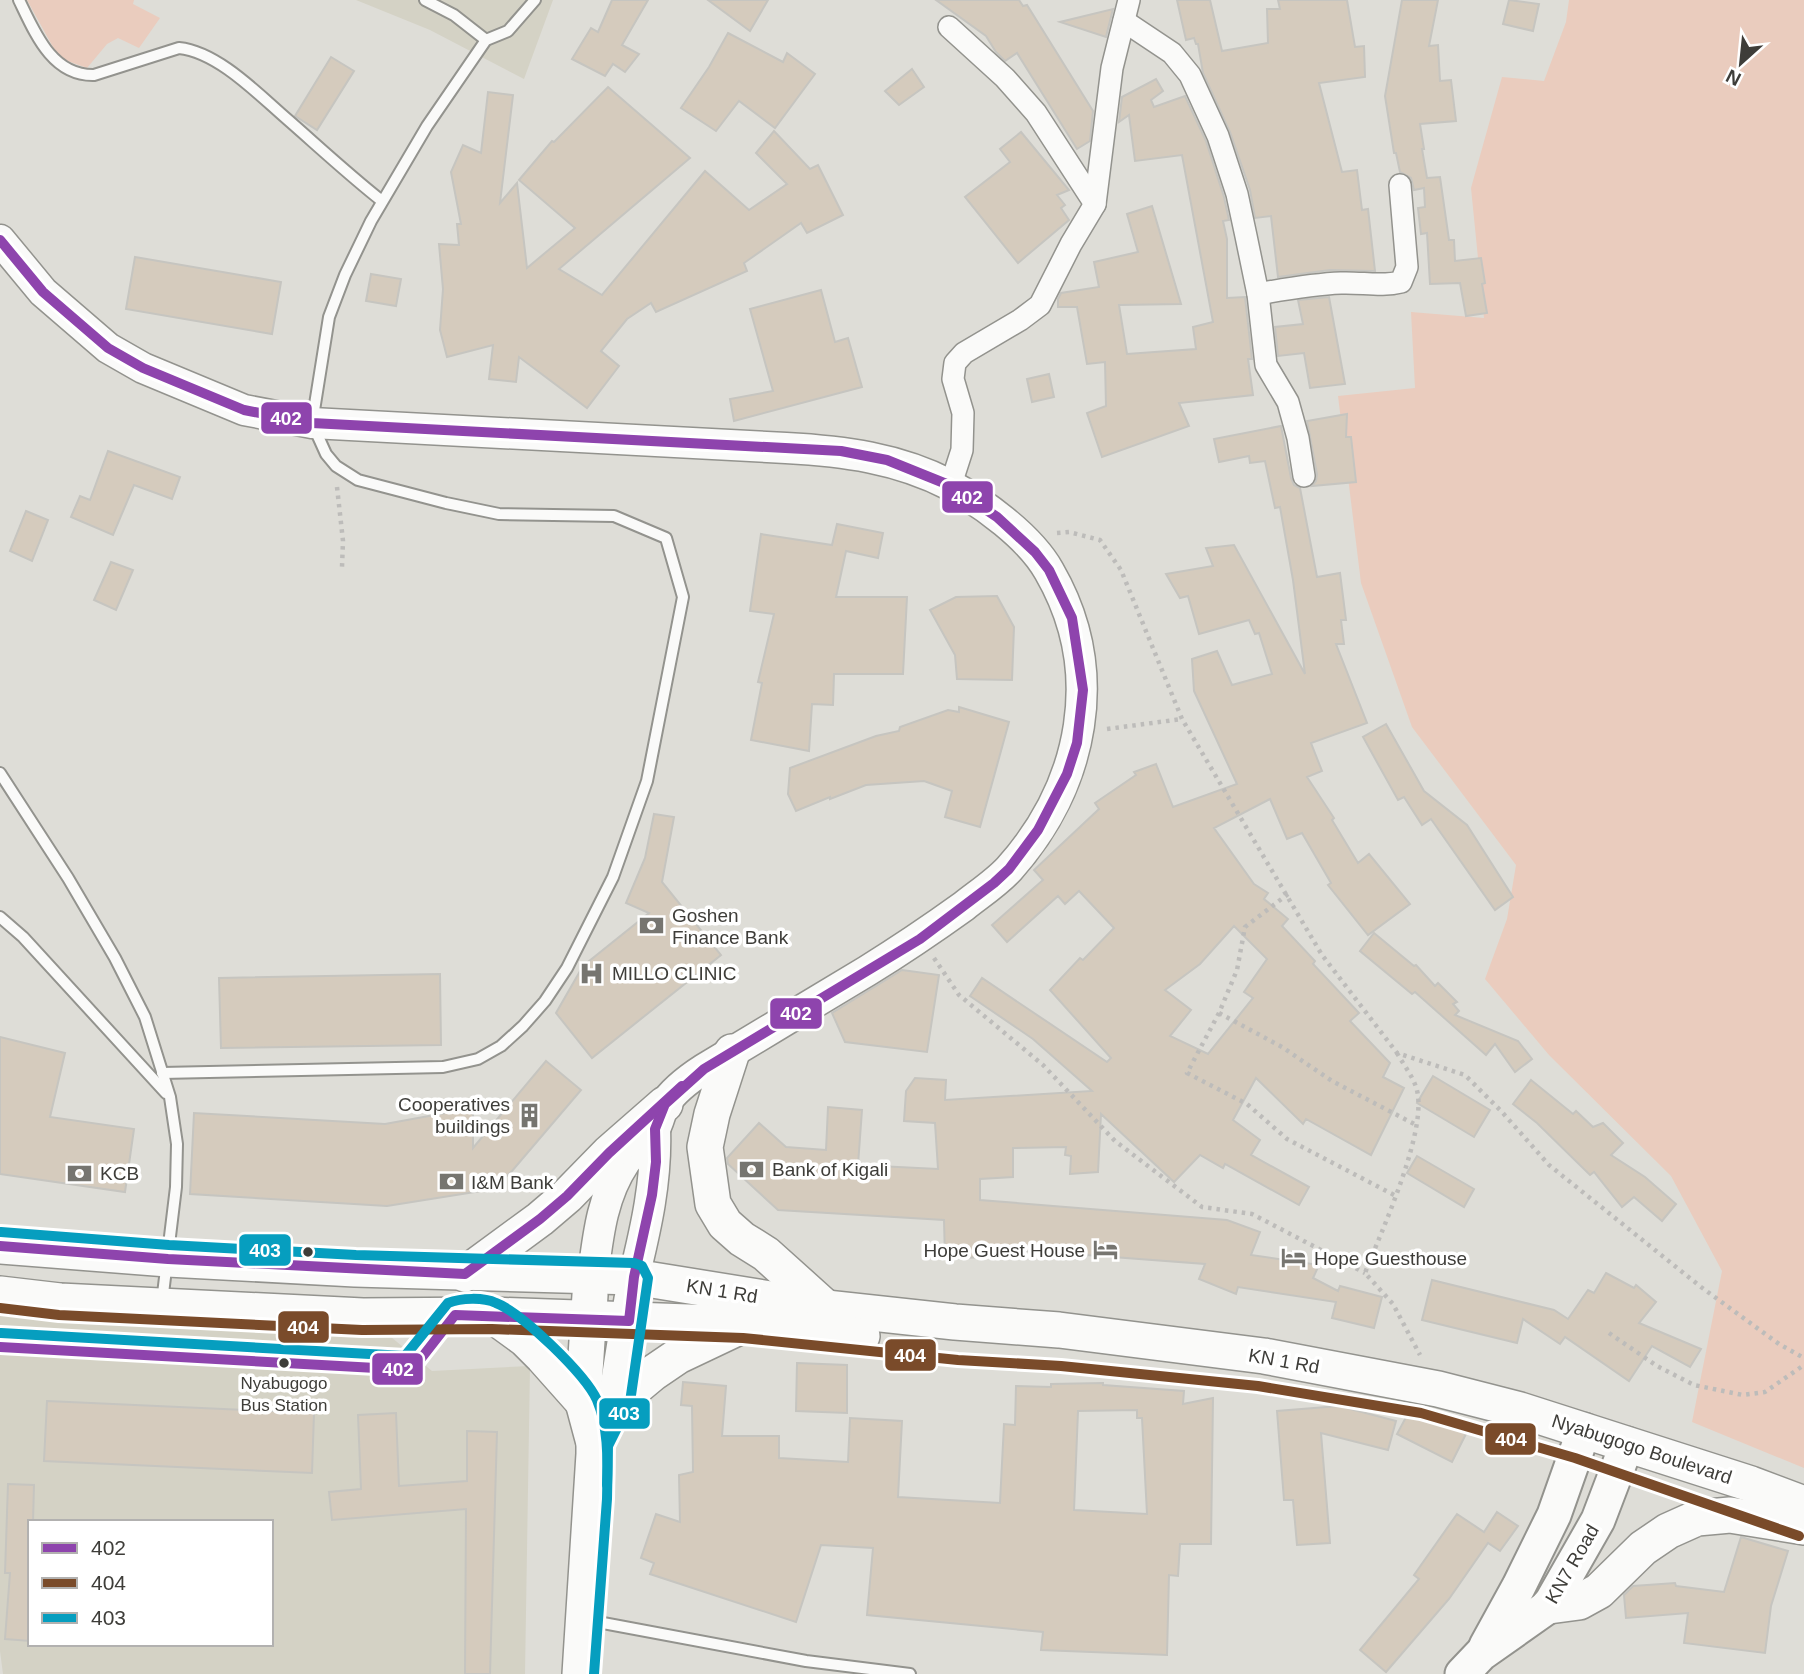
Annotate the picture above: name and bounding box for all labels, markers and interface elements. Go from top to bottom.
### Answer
north arrow [1706,28,1776,98]
text: N [1723,65,1744,90]
line badge: 402 [260,401,313,435]
text: 402 [270,408,302,429]
line badge: 402 [941,480,994,514]
text: 402 [951,487,983,508]
place label: Goshen Finance Bank [672,905,789,948]
bank icon: Goshen Finance Bank [638,912,666,940]
hospital icon: MILLO CLINIC [578,959,606,987]
place label: MILLO CLINIC [612,963,737,984]
line badge: 402 [769,997,823,1030]
text: 402 [780,1003,812,1024]
place label: Cooperatives buildings [398,1094,510,1137]
building icon: Cooperatives buildings [516,1101,544,1129]
bank icon: Bank of Kigali [738,1155,766,1183]
bank icon: KCB [66,1159,94,1187]
place label: Bank of Kigali [772,1159,888,1180]
place label: KCB [100,1163,139,1184]
bank icon: I&M Bank [437,1168,465,1196]
place label: I&M Bank [471,1172,554,1193]
line badge: 403 [238,1233,292,1267]
hotel icon: Hope Guest House [1091,1236,1119,1264]
text: 403 [249,1240,281,1261]
place label: Hope Guest House [923,1240,1085,1261]
hotel icon: Hope Guesthouse [1280,1244,1308,1272]
unlabelled marker [301,1245,315,1259]
place label: Hope Guesthouse [1314,1248,1467,1269]
street label: KN 1 Rd [685,1275,759,1307]
line badge: 404 [277,1310,330,1344]
text: 404 [287,1317,319,1338]
line badge: 404 [884,1338,937,1372]
street label: KN 1 Rd [1247,1344,1321,1378]
text: 404 [894,1345,926,1366]
line badge: 402 [371,1352,424,1386]
marker: Nyabugogo Bus Station [277,1356,291,1370]
text: 402 [382,1359,414,1380]
place label: Nyabugogo Bus Station [241,1374,327,1415]
line badge: 403 [598,1397,651,1430]
text: 403 [608,1403,640,1424]
street label: Nyabugogo Boulevard [1549,1410,1735,1488]
line badge: 404 [1484,1422,1537,1456]
text: 404 [1495,1429,1527,1450]
legend [28,1520,273,1646]
street label: KN7 Road [1541,1521,1603,1607]
text: 402 [91,1536,126,1559]
text: 404 [91,1571,126,1594]
text: 403 [91,1606,126,1629]

